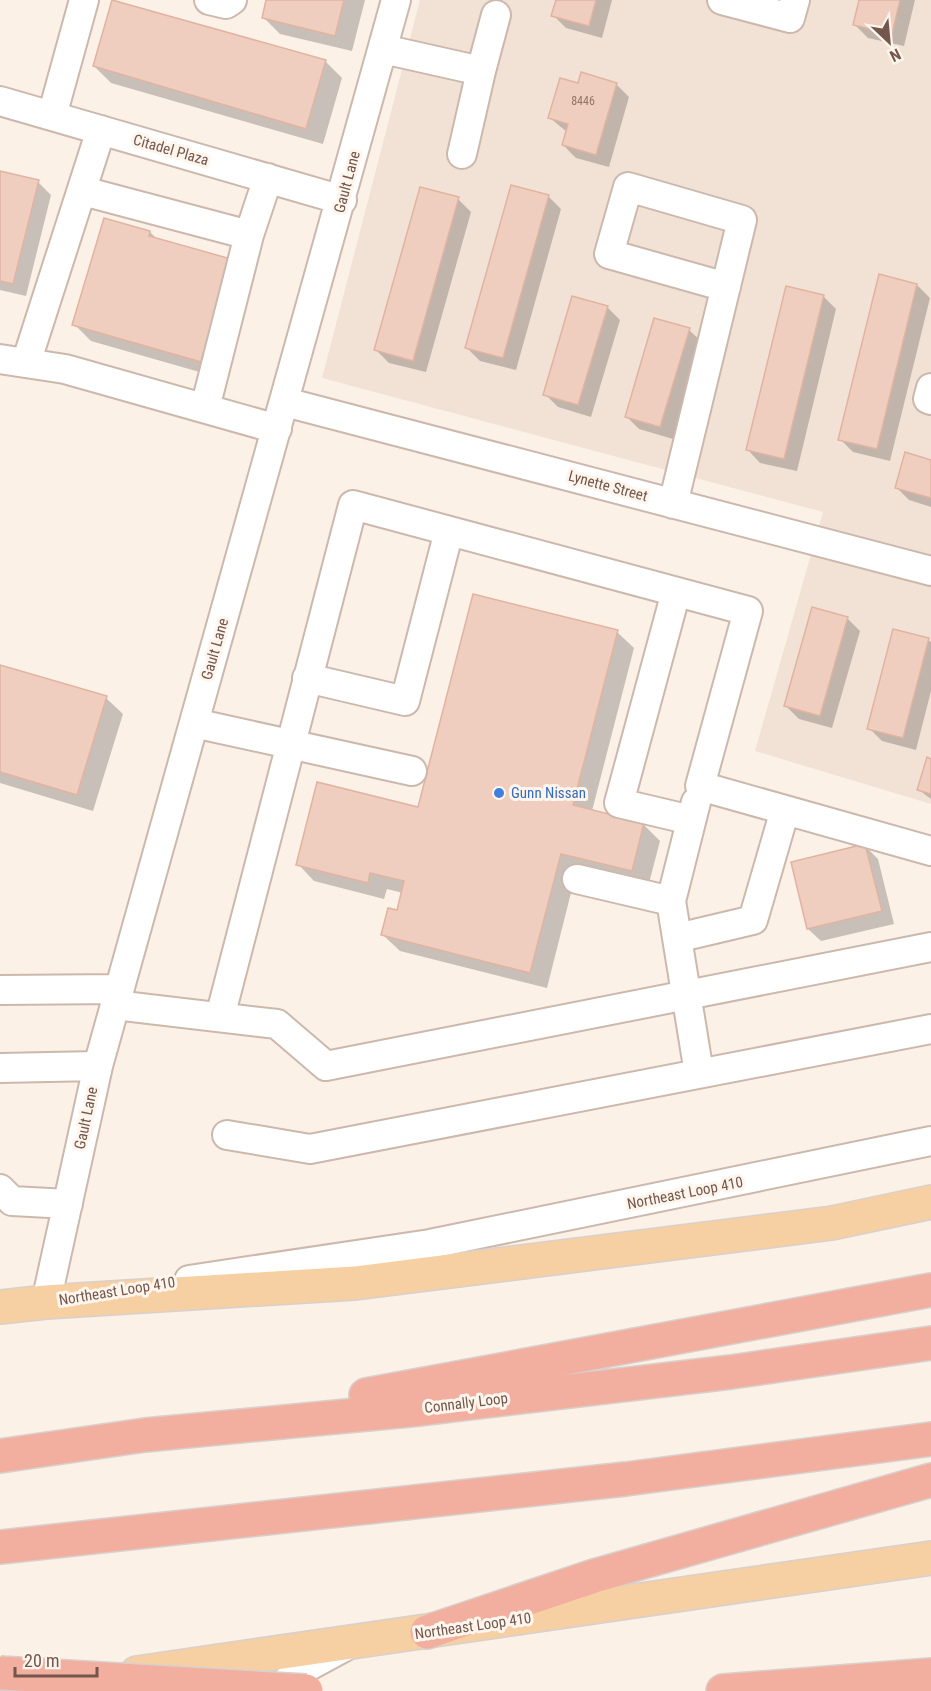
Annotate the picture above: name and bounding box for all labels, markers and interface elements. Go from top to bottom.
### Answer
north arrow [859,12,919,72]
text: N [887,44,904,66]
house number: 8446 [571,94,595,108]
street label: Citadel Plaza [131,131,211,169]
street label: Gault Lane [330,149,364,215]
street label: Lynette Street [566,467,650,505]
street label: Gault Lane [198,616,232,682]
place label: Gunn Nissan [511,784,586,802]
marker: Gunn Nissan [492,786,506,800]
street label: Gault Lane [71,1085,101,1151]
street label: Northeast Loop 410 [626,1173,744,1213]
street label: Northeast Loop 410 [57,1273,177,1309]
street label: Connally Loop [423,1389,509,1417]
street label: Northeast Loop 410 [413,1609,533,1643]
scale bar [15,1640,98,1678]
text: 20 m [24,1650,59,1671]

